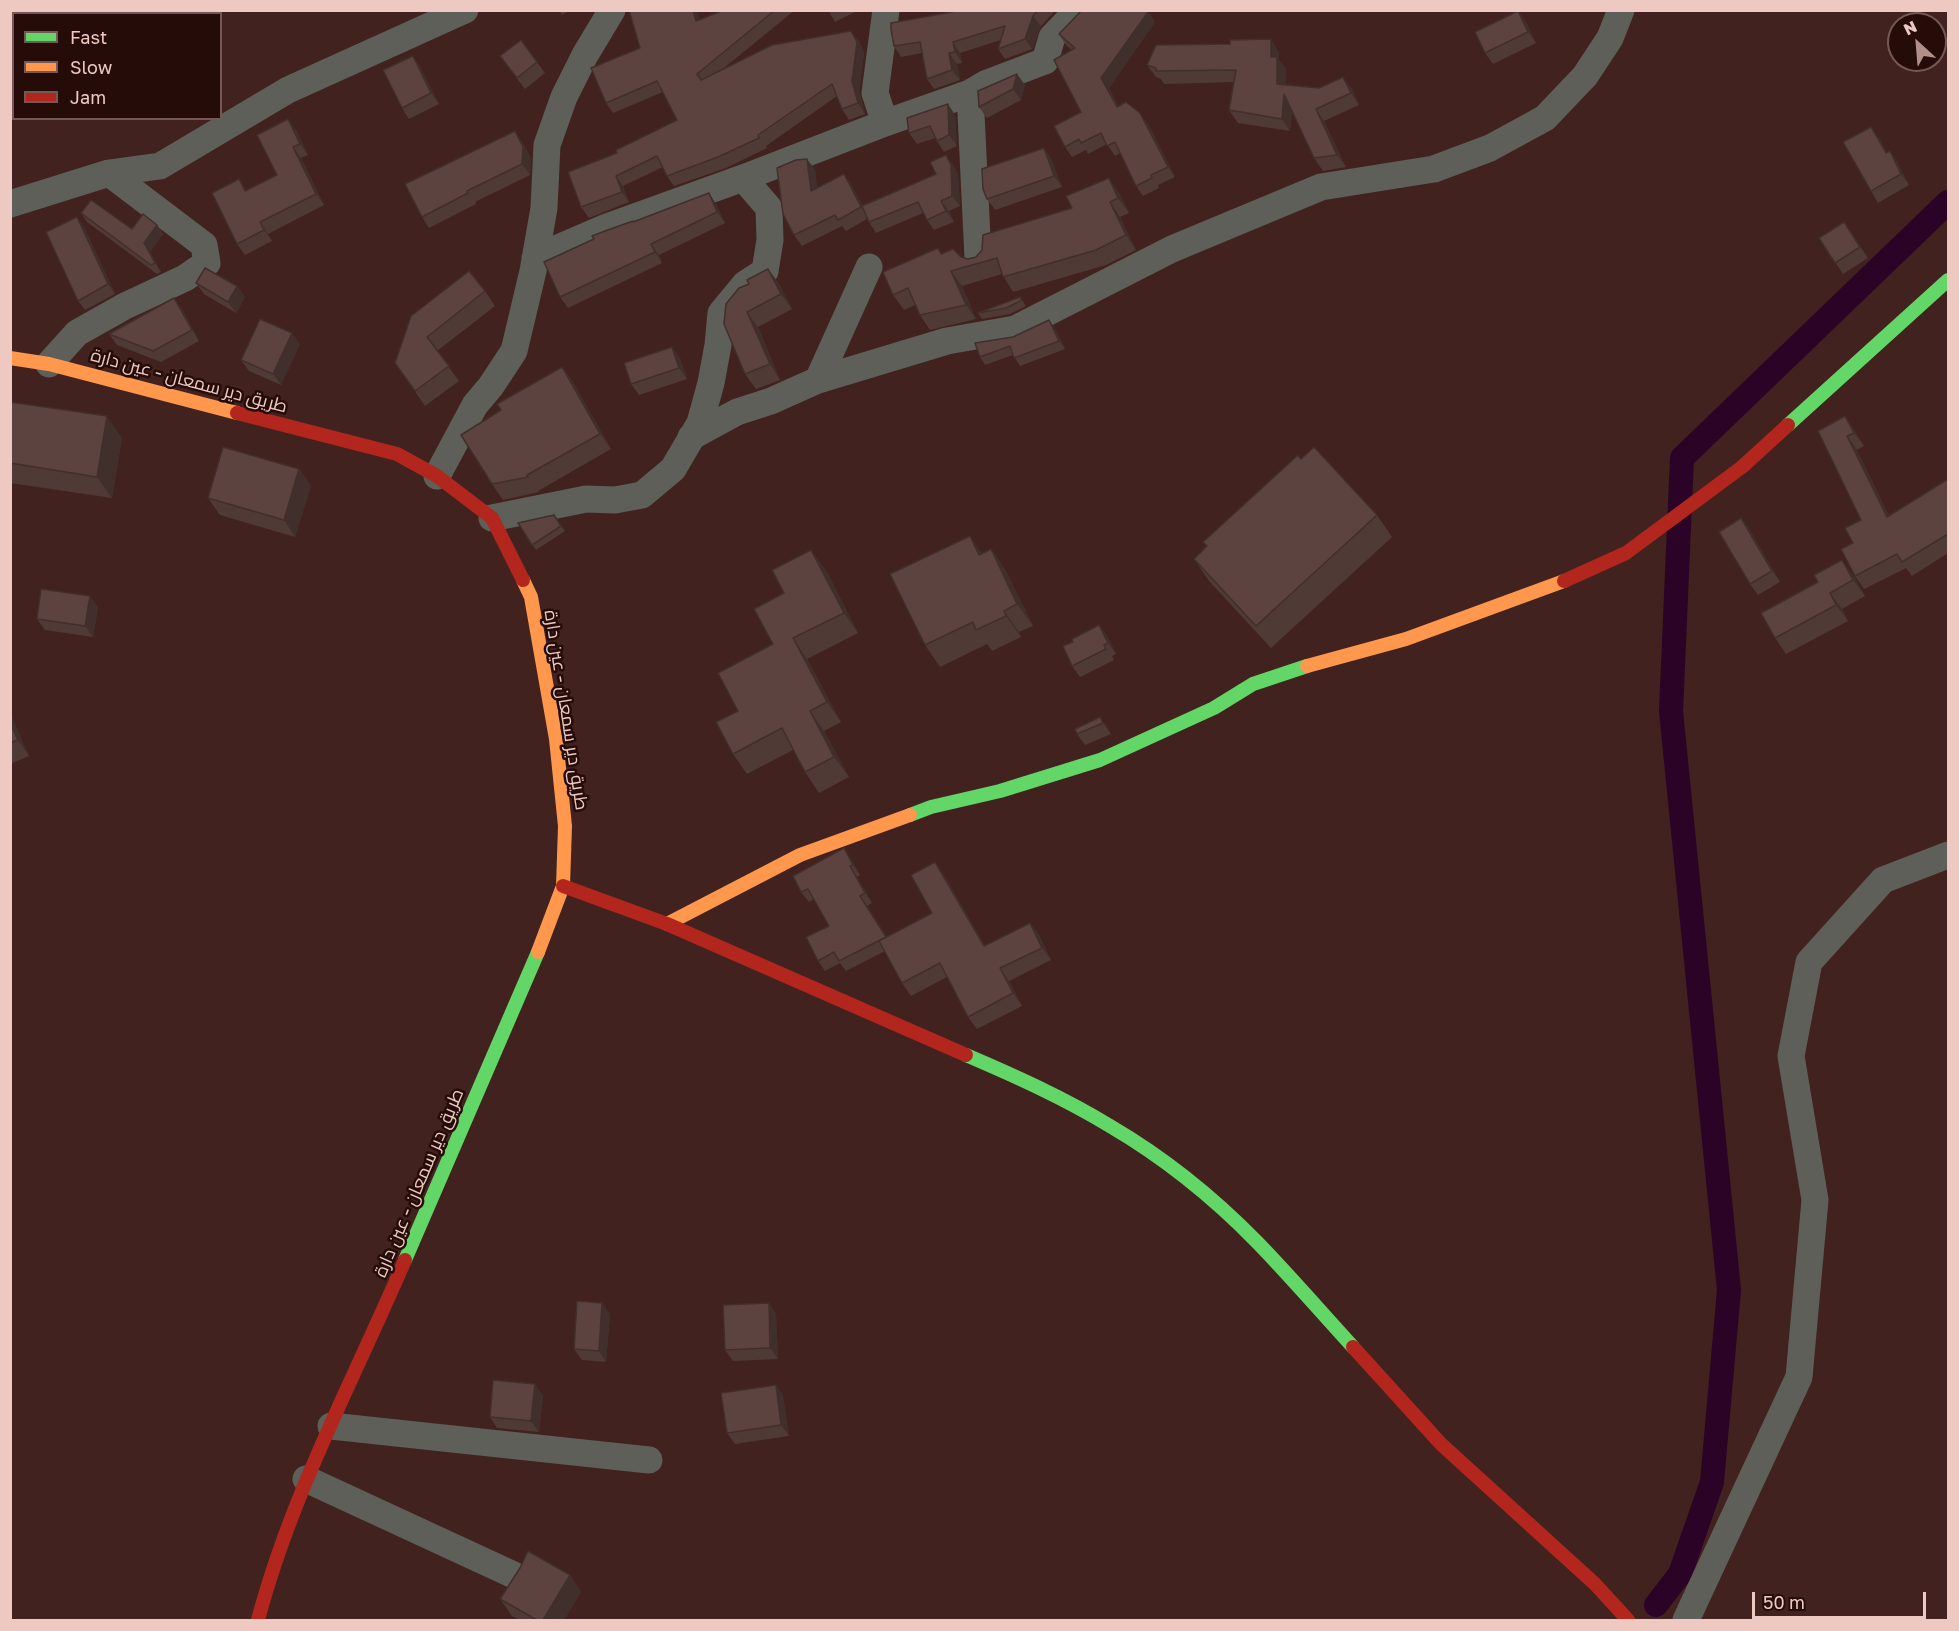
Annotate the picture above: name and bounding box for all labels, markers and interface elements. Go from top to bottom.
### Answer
legend [12,12,222,120]
north arrow [1887,12,1947,72]
text: N [1900,16,1920,39]
text: Fast [70,26,107,48]
text: Slow [70,56,112,78]
text: Jam [70,86,106,108]
street label: طريق دير سمعان - عين دارة [88,344,290,418]
street label: طريق دير سمعان - عين دارة [539,608,593,812]
street label: طريق دير سمعان - عين دارة [370,1086,468,1280]
scale bar [1755,1580,1929,1618]
text: 50 m [1763,1591,1805,1613]

